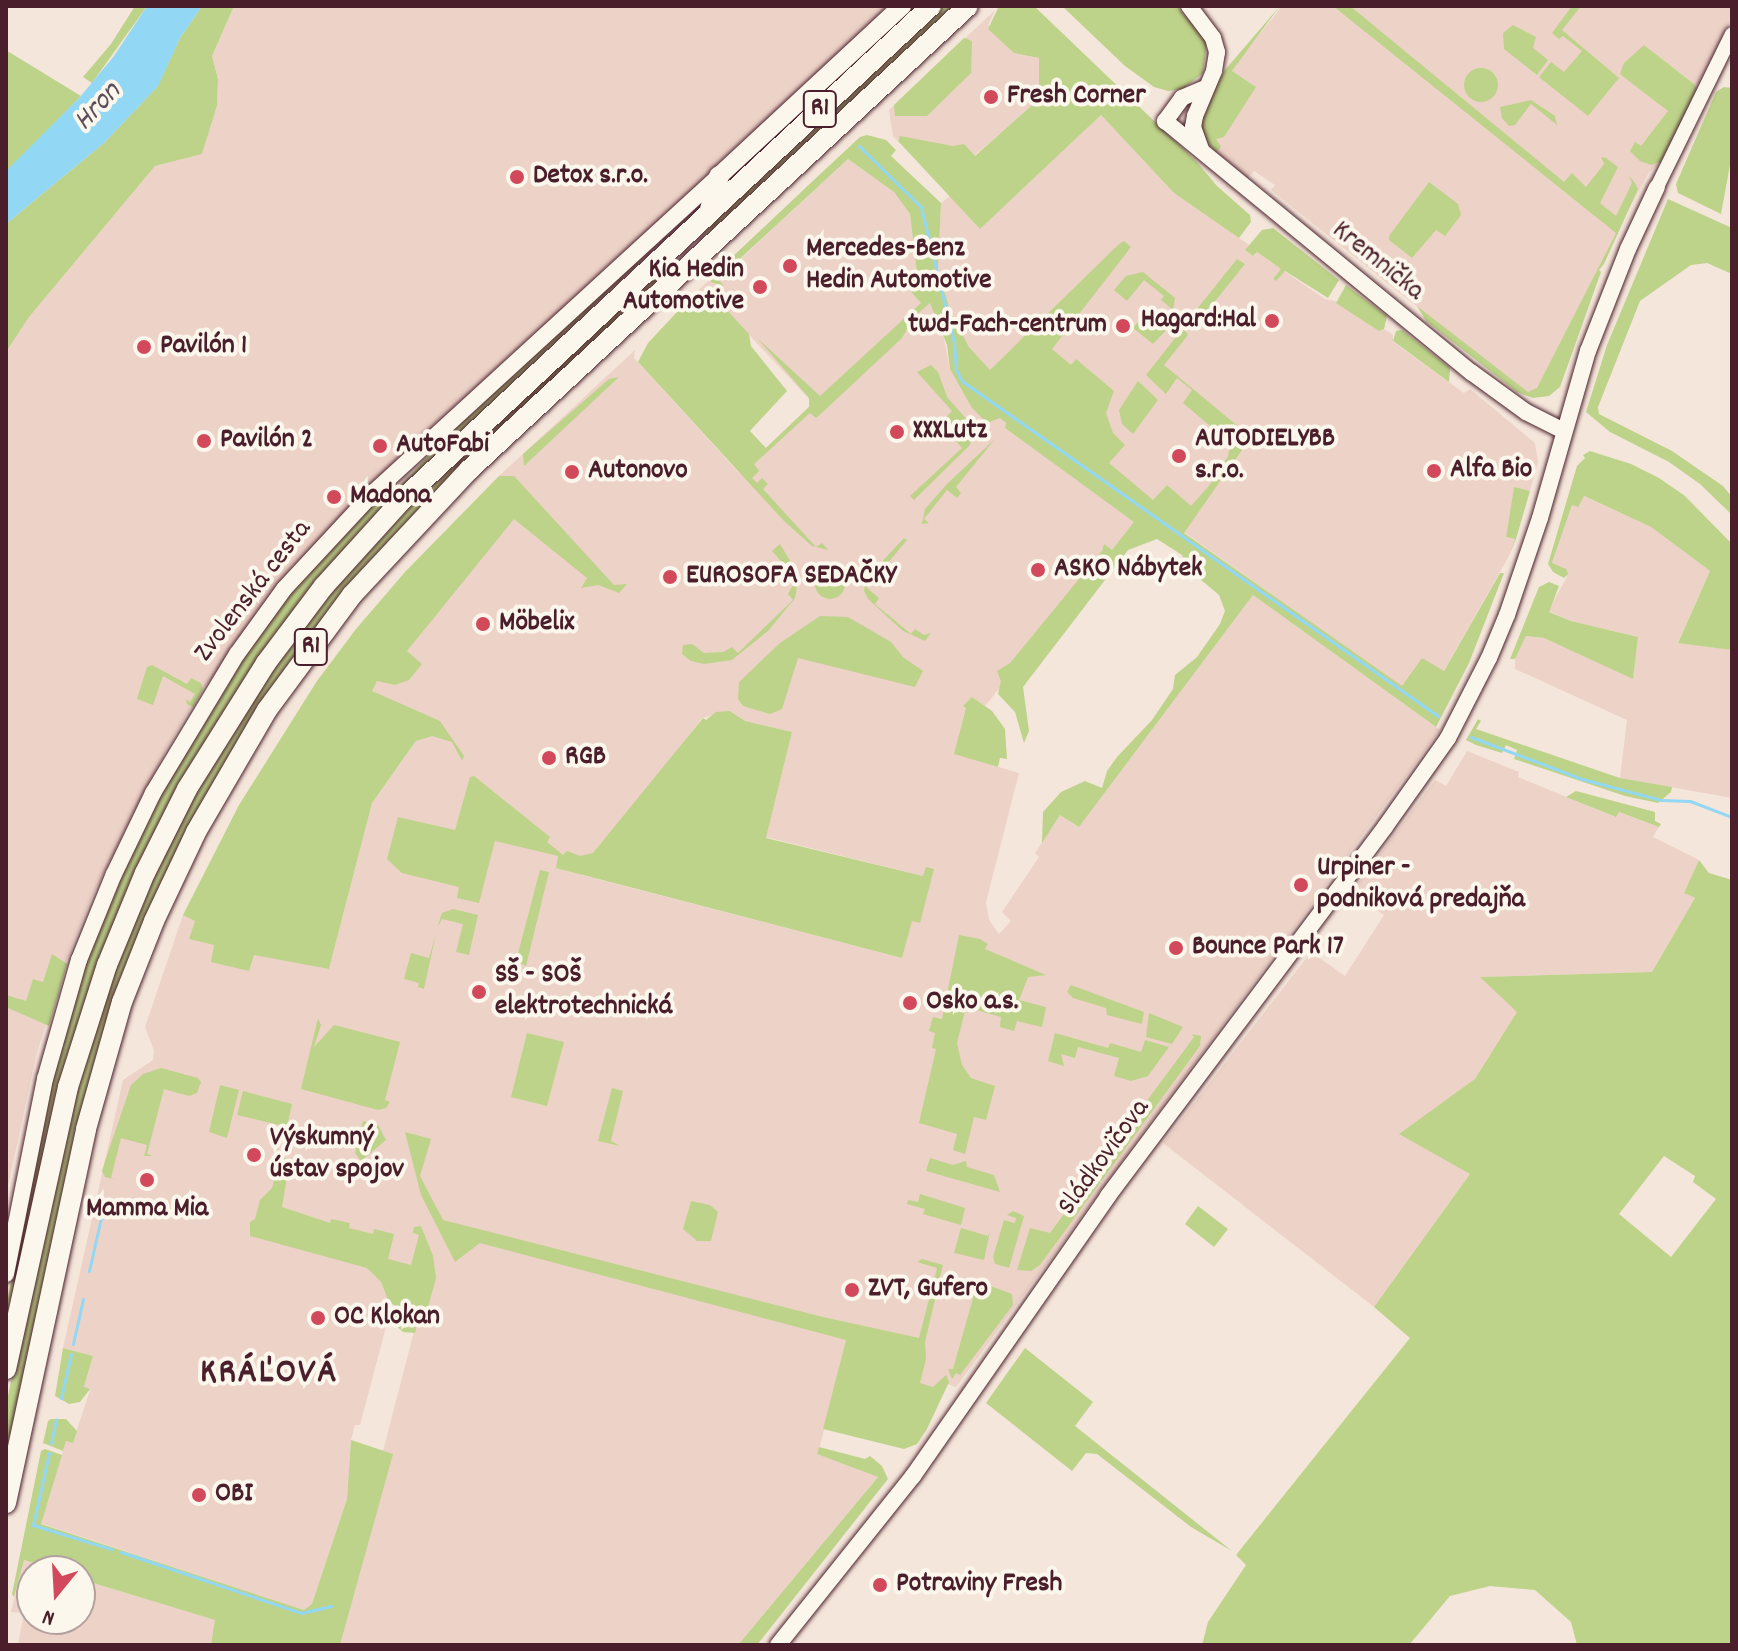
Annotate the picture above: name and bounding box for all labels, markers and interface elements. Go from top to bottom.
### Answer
water label: Hron [68,76,130,140]
place label: Fresh Corner [1007,80,1146,114]
road number: R1 [802,87,838,131]
marker: Fresh Corner [982,88,1000,106]
place label: Detox s.r.o. [533,160,648,194]
marker: Detox s.r.o. [508,168,526,186]
street label: Kremnička [1324,215,1430,309]
place label: Mercedes-Benz Hedin Automotive [806,233,992,299]
place label: Kia Hedin Automotive [623,254,744,320]
marker: Mercedes-Benz Hedin Automotive [781,257,799,275]
marker: Kia Hedin Automotive [751,278,769,296]
place label: Hagard:Hal [1141,304,1256,338]
place label: twd-Fach-centrum [908,309,1107,343]
marker: Hagard:Hal [1263,312,1281,330]
marker: twd-Fach-centrum [1114,317,1132,335]
place label: Pavilón 1 [160,330,247,364]
marker: Pavilón 1 [135,338,153,356]
place label: XXXLutz [913,415,987,449]
marker: XXXLutz [888,423,906,441]
place label: AUTODIELYBB s.r.o. [1195,423,1335,489]
place label: Pavilón 2 [220,424,313,458]
place label: AutoFabi [396,429,489,463]
marker: Pavilón 2 [195,432,213,450]
marker: AutoFabi [371,437,389,455]
marker: AUTODIELYBB s.r.o. [1170,447,1188,465]
place label: Alfa Bio [1450,454,1532,488]
place label: Autonovo [588,455,688,489]
marker: Alfa Bio [1425,462,1443,480]
marker: Autonovo [563,463,581,481]
place label: Madona [350,480,431,514]
marker: Madona [325,488,343,506]
street label: Zvolenská cesta [188,514,320,670]
place label: ASKO Nábytek [1054,553,1202,587]
place label: EUROSOFA SEDAČKY [686,560,896,594]
marker: ASKO Nábytek [1029,561,1047,579]
marker: EUROSOFA SEDAČKY [661,568,679,586]
place label: Möbelix [499,607,574,641]
marker: Möbelix [474,615,492,633]
road number: R1 [293,625,329,669]
place label: RGB [565,741,606,775]
marker: RGB [540,749,558,767]
place label: Urpiner - podniková predajňa [1317,852,1525,918]
marker: Urpiner - podniková predajňa [1292,876,1310,894]
place label: Bounce Park 17 [1192,931,1344,965]
marker: Bounce Park 17 [1167,939,1185,957]
place label: SŠ - SOŠ elektrotechnická [495,959,672,1025]
marker: SŠ - SOŠ elektrotechnická [470,983,488,1001]
place label: Osko a.s. [926,986,1018,1020]
marker: Osko a.s. [901,994,919,1012]
street label: Sládkovičova [1052,1093,1158,1223]
place label: Výskumný ústav spojov [270,1122,404,1188]
marker: Výskumný ústav spojov [245,1146,263,1164]
marker: Mamma Mia [138,1171,156,1189]
place label: Mamma Mia [86,1193,208,1227]
place label: ZVT, Gufero [868,1273,988,1307]
marker: ZVT, Gufero [843,1281,861,1299]
place label: OC Klokan [334,1301,440,1335]
marker: OC Klokan [309,1309,327,1327]
district label: KRÁĽOVÁ [200,1353,338,1397]
place label: OBI [215,1478,253,1512]
marker: OBI [190,1486,208,1504]
north arrow [16,1555,96,1635]
place label: Potraviny Fresh [896,1568,1062,1602]
marker: Potraviny Fresh [871,1576,889,1594]
text: N [39,1600,59,1633]

